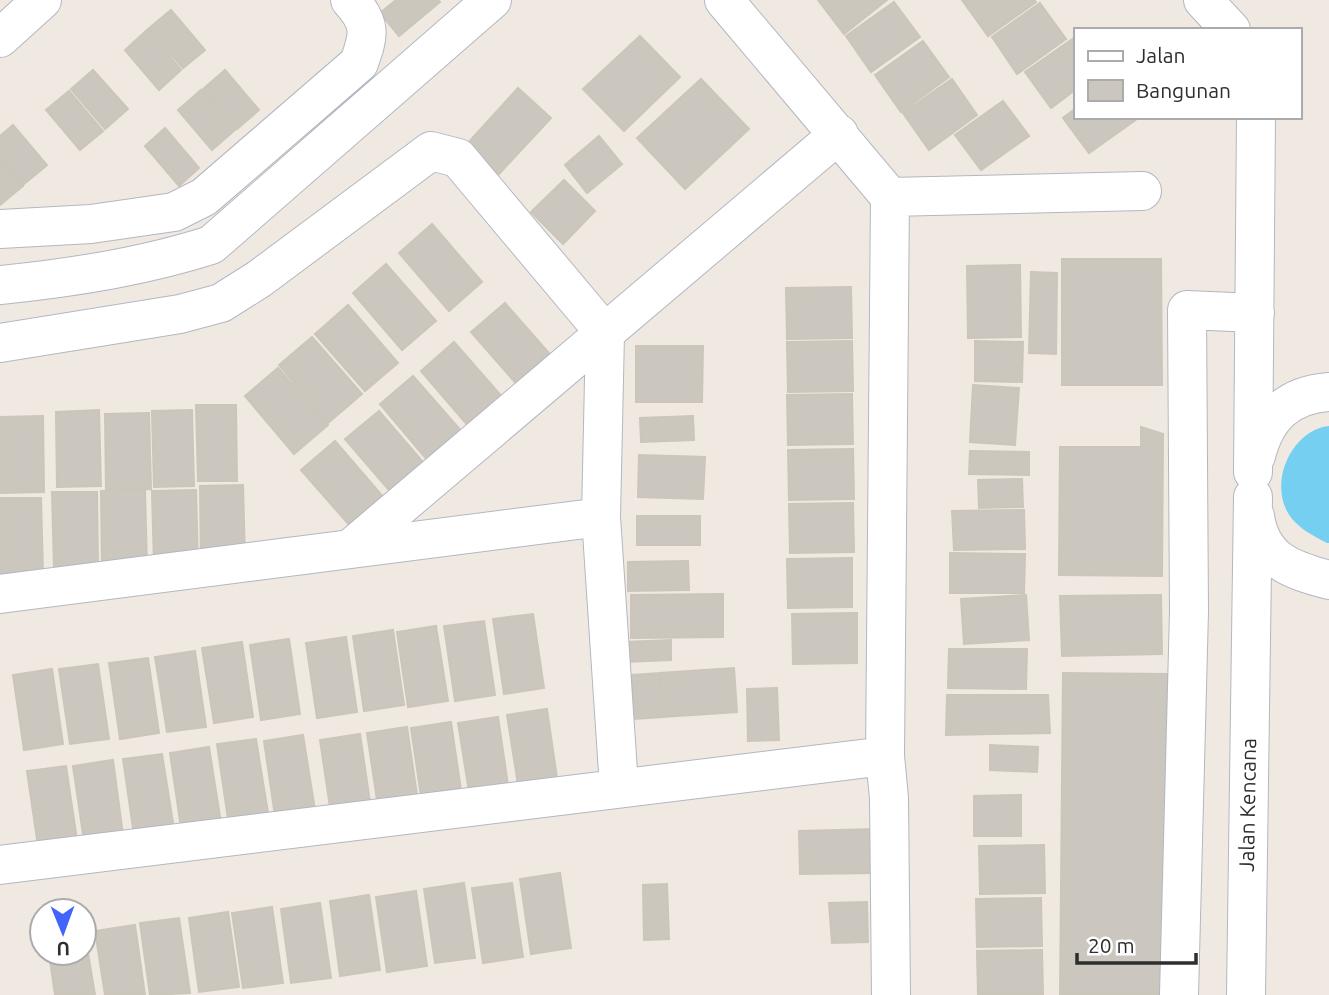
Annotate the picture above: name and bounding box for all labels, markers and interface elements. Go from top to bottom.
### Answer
legend [1074,28,1301,119]
text: Jalan [1136,43,1185,67]
text: Bangunan [1136,78,1231,102]
street label: Jalan Kencana [1234,738,1260,872]
north arrow [28,897,98,967]
scale bar [1077,922,1196,966]
text: 20 m [1088,933,1135,957]
text: U [56,938,70,960]

